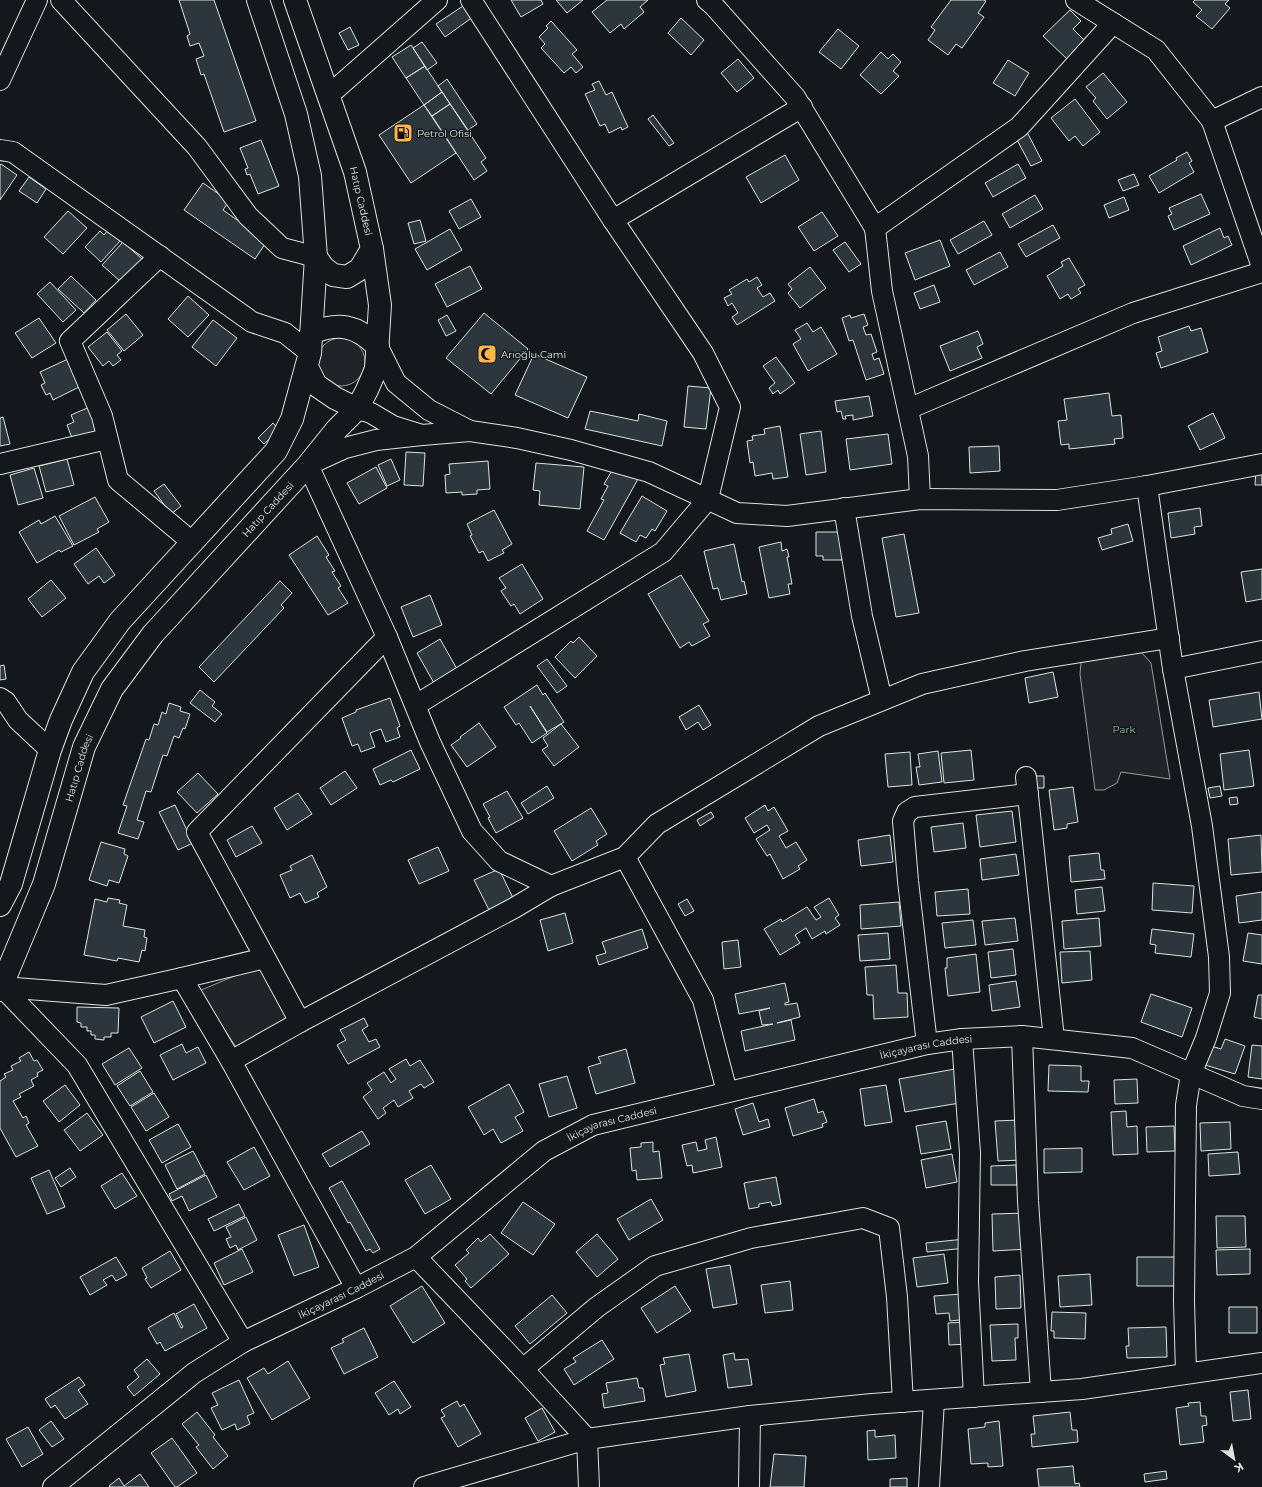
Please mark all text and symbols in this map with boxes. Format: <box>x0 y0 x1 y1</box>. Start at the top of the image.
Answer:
fuel station icon: Petrol Ofisi <box>392 122 414 144</box>
place label: Petrol Ofisi <box>417 127 472 140</box>
street label: Hatıp Caddesi <box>347 165 375 237</box>
mosque icon: Arıoğlu Cami <box>476 343 498 365</box>
place label: Arıoğlu Cami <box>501 348 566 361</box>
street label: Hatıp Caddesi <box>239 479 296 539</box>
park label: Park <box>1113 723 1135 736</box>
street label: Hatıp Caddesi <box>62 732 96 803</box>
street label: İkiçayarası Caddesi <box>878 1032 973 1062</box>
street label: İkiçayarası Caddesi <box>565 1103 658 1144</box>
street label: İkiçayarası Caddesi <box>296 1268 386 1321</box>
north arrow <box>1214 1439 1254 1479</box>
text: K <box>1231 1459 1246 1476</box>

